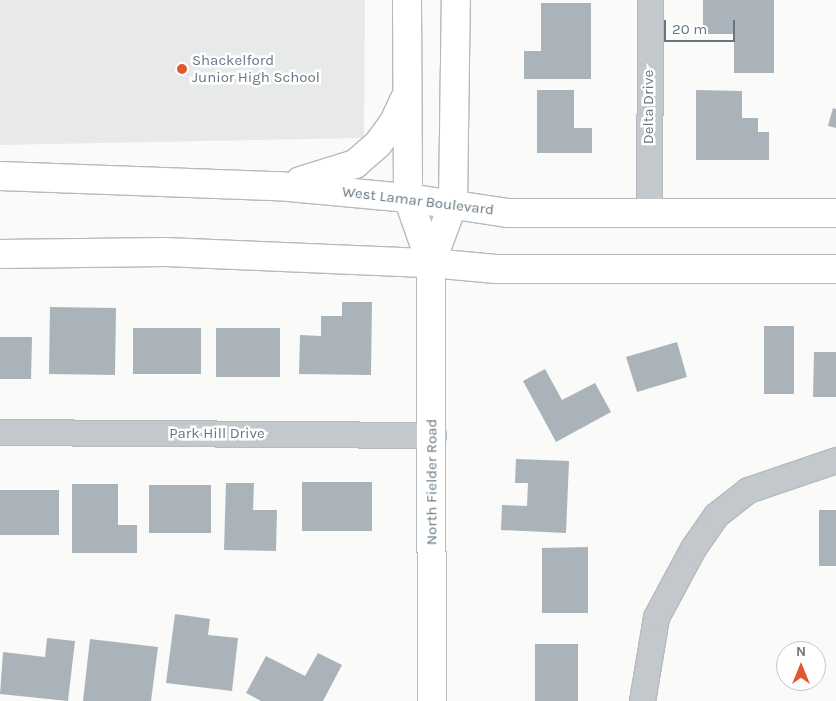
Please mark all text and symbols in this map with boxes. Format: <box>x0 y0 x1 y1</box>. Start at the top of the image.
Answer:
scale bar <box>666 10 737 42</box>
text: 20 m <box>672 20 707 38</box>
place label: Shackelford Junior High School <box>192 51 320 86</box>
marker: Shackelford Junior High School <box>176 63 188 75</box>
street label: Delta Drive <box>640 70 658 144</box>
street label: West Lamar Boulevard <box>341 183 495 219</box>
street label: North Fielder Road <box>423 419 441 545</box>
street label: Park Hill Drive <box>169 425 265 443</box>
north arrow <box>776 641 826 691</box>
text: N <box>796 643 806 660</box>

